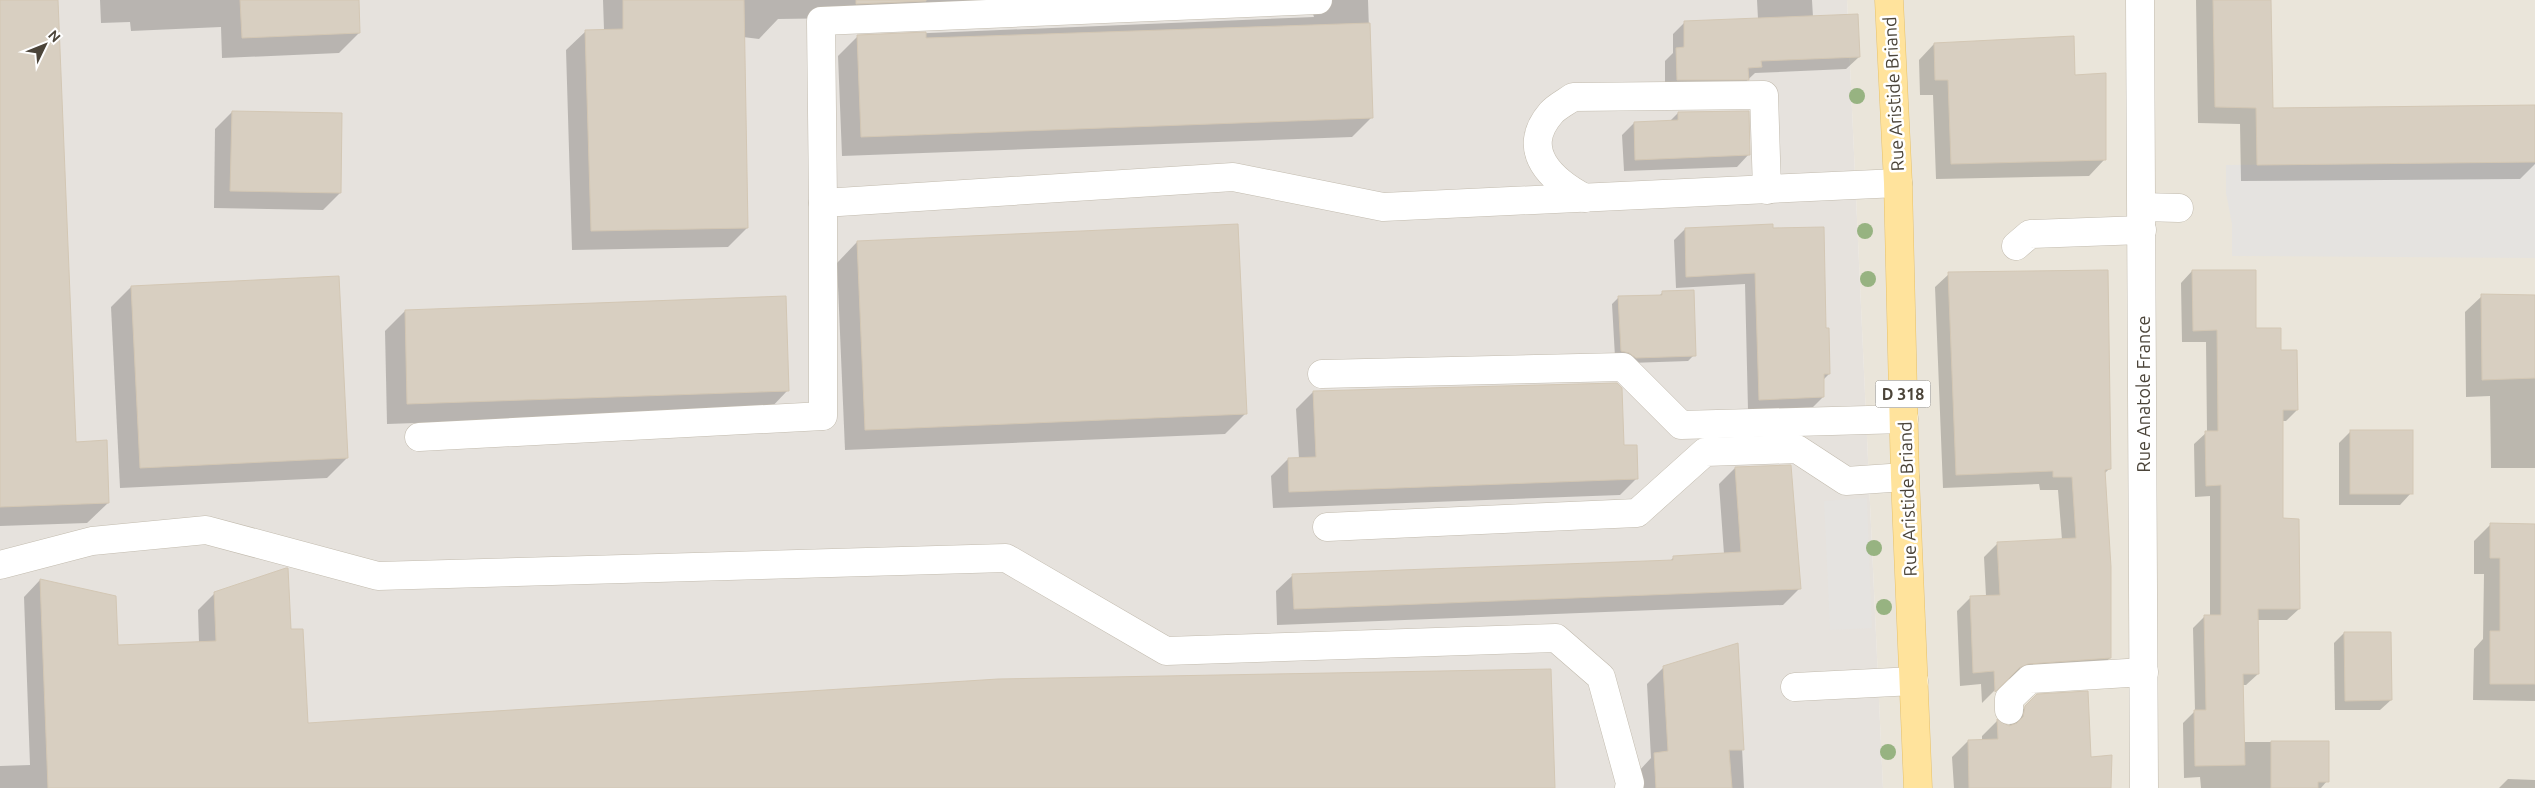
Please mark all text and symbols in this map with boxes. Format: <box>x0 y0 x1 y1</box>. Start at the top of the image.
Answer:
street label: Rue Aristide Briand <box>1879 16 1907 172</box>
north arrow <box>20 20 70 70</box>
text: N <box>45 27 64 45</box>
street label: Rue Anatole France <box>2133 316 2153 472</box>
road number: D 318 <box>1876 380 1930 408</box>
street label: Rue Aristide Briand <box>1894 421 1920 577</box>

